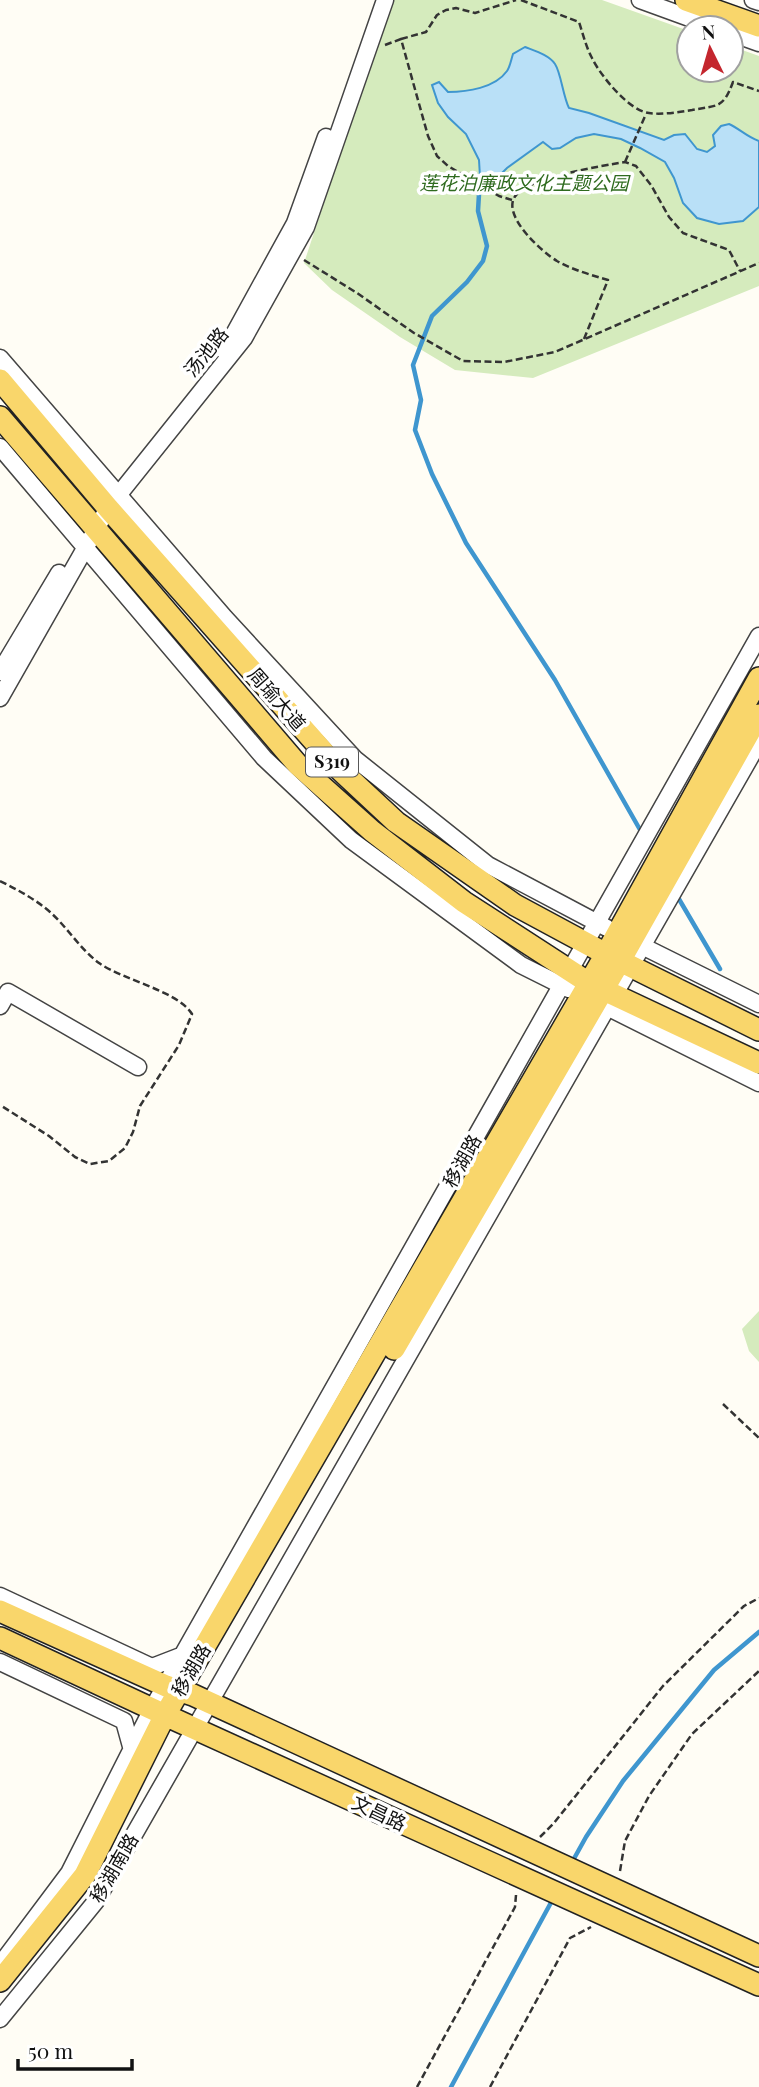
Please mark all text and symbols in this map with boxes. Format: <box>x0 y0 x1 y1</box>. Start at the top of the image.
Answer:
north arrow <box>675 14 745 84</box>
text: N <box>700 17 717 45</box>
park label: 莲花泊廉政文化主题公园 <box>419 169 631 195</box>
street label: 汤池路 <box>177 321 233 382</box>
street label: 周瑜大道 <box>243 661 313 736</box>
road number: S319 <box>306 748 358 776</box>
street label: 移湖路 <box>436 1129 486 1192</box>
street label: 移湖路 <box>165 1638 216 1701</box>
street label: 文昌路 <box>348 1788 411 1836</box>
street label: 移湖南路 <box>83 1828 143 1907</box>
scale bar <box>18 2028 131 2072</box>
text: 50 m <box>28 2036 74 2064</box>

